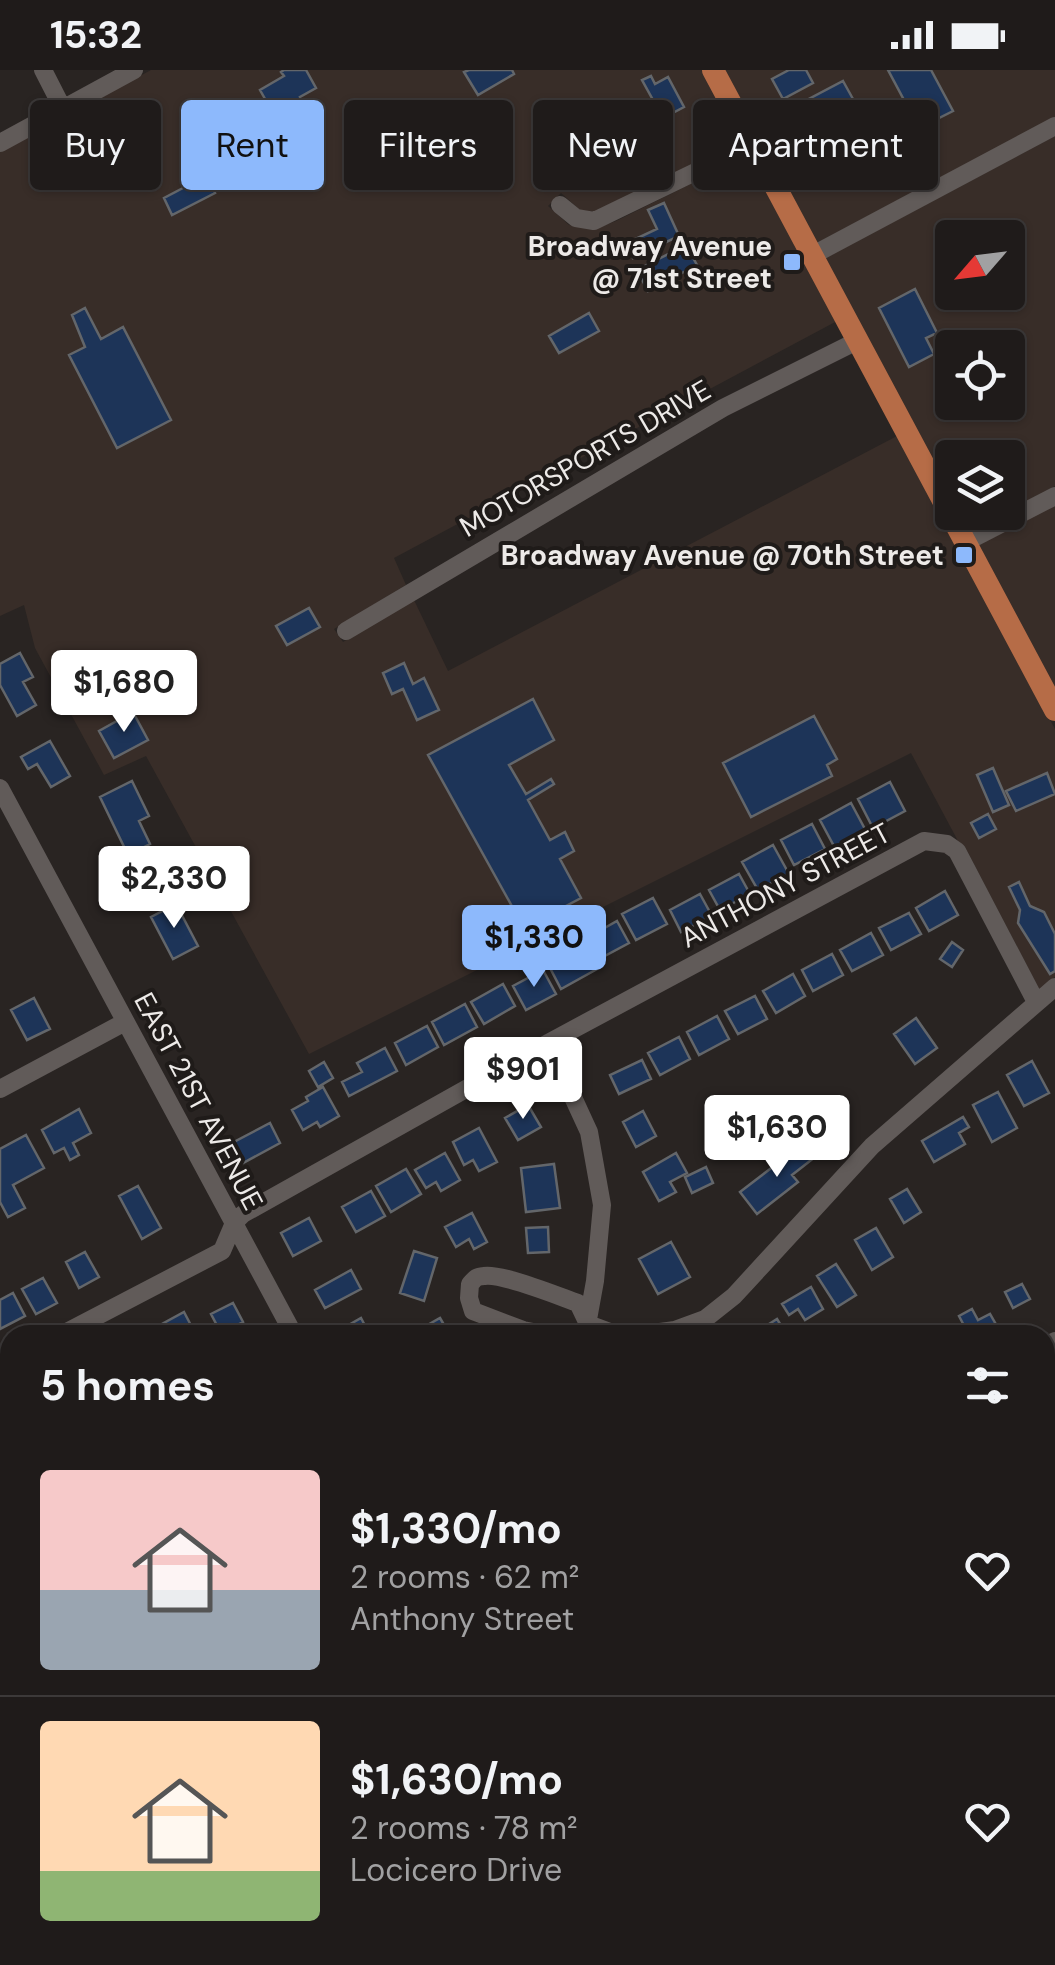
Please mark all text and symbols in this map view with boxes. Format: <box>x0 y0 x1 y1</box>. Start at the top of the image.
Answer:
text: 15:32 <box>50 10 142 60</box>
chip: Buy <box>30 100 161 190</box>
chip: Rent <box>181 100 324 190</box>
chip: Filters <box>344 100 513 190</box>
chip: New <box>533 100 673 190</box>
chip: Apartment <box>693 100 938 190</box>
north arrow <box>935 220 1025 310</box>
map controls <box>935 220 1025 530</box>
place label: Broadway Avenue @ 71st Street <box>528 228 772 297</box>
marker: Broadway Avenue @ 71st Street <box>781 251 803 273</box>
button: locate <box>935 330 1025 420</box>
street label: MOTORSPORTS DRIVE <box>453 371 717 545</box>
button: layers <box>935 440 1025 530</box>
place label: Broadway Avenue @ 70th Street <box>501 537 944 574</box>
marker: Broadway Avenue @ 70th Street <box>953 544 975 566</box>
pin: $1,680 <box>43 650 205 735</box>
text: $1,680 <box>73 661 175 703</box>
street label: ANTHONY STREET <box>674 814 897 956</box>
pin: $2,330 <box>93 846 255 931</box>
text: $2,330 <box>121 857 227 899</box>
pin: $1,330 <box>453 905 615 990</box>
text: $1,330 <box>484 916 584 958</box>
street label: EAST 21ST AVENUE <box>126 986 271 1216</box>
pin: $901 <box>464 1037 582 1122</box>
text: $901 <box>486 1048 560 1090</box>
pin: $1,630 <box>696 1095 858 1180</box>
text: $1,630 <box>727 1106 827 1148</box>
text: 5 homes <box>40 1358 215 1413</box>
icon: filters <box>960 1358 1015 1413</box>
text: $1,330/mo <box>350 1501 562 1556</box>
icon: home <box>120 1510 240 1630</box>
icon: heart <box>960 1543 1015 1598</box>
text: 2 rooms · 62 m² <box>350 1556 579 1598</box>
text: Anthony Street <box>350 1598 574 1640</box>
text: $1,630/mo <box>350 1752 563 1807</box>
icon: home <box>120 1761 240 1881</box>
icon: heart <box>960 1794 1015 1849</box>
text: 2 rooms · 78 m² <box>350 1807 578 1849</box>
text: Locicero Drive <box>350 1849 562 1891</box>

